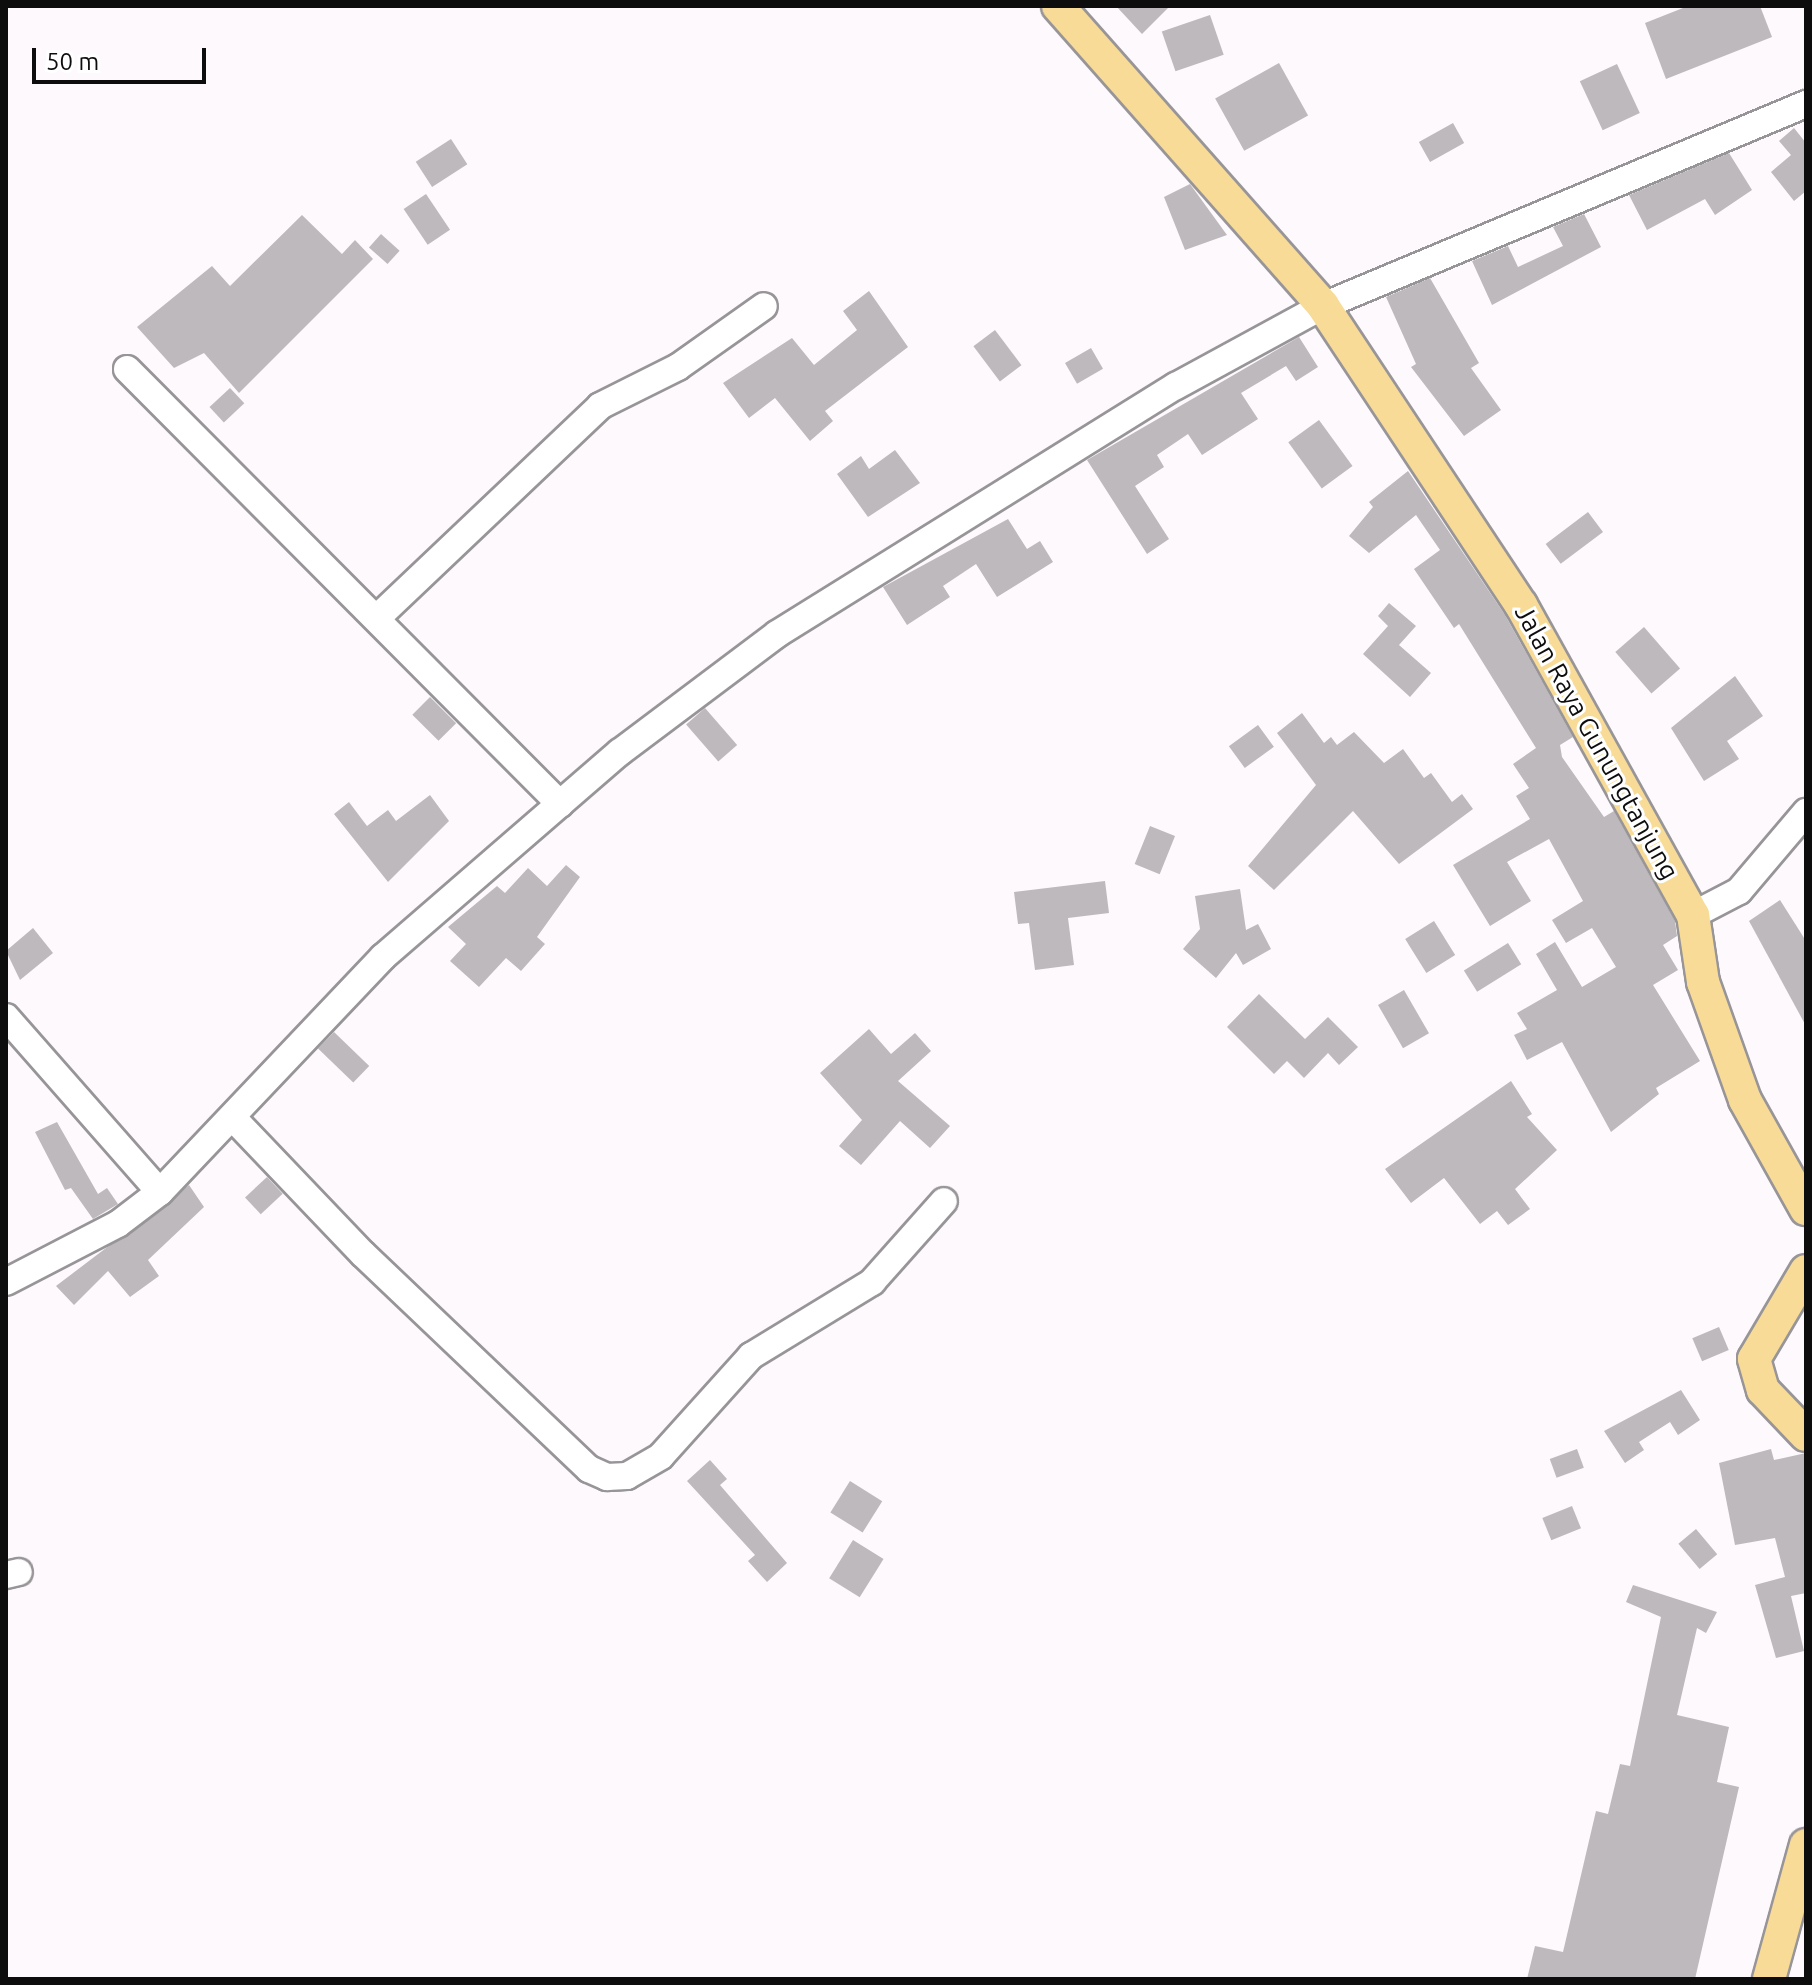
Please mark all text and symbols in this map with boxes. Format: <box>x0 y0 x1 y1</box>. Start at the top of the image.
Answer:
scale bar <box>36 32 210 82</box>
text: 50 m <box>46 48 99 75</box>
street label: Jalan Raya Gunungtanjung <box>1508 599 1686 885</box>

